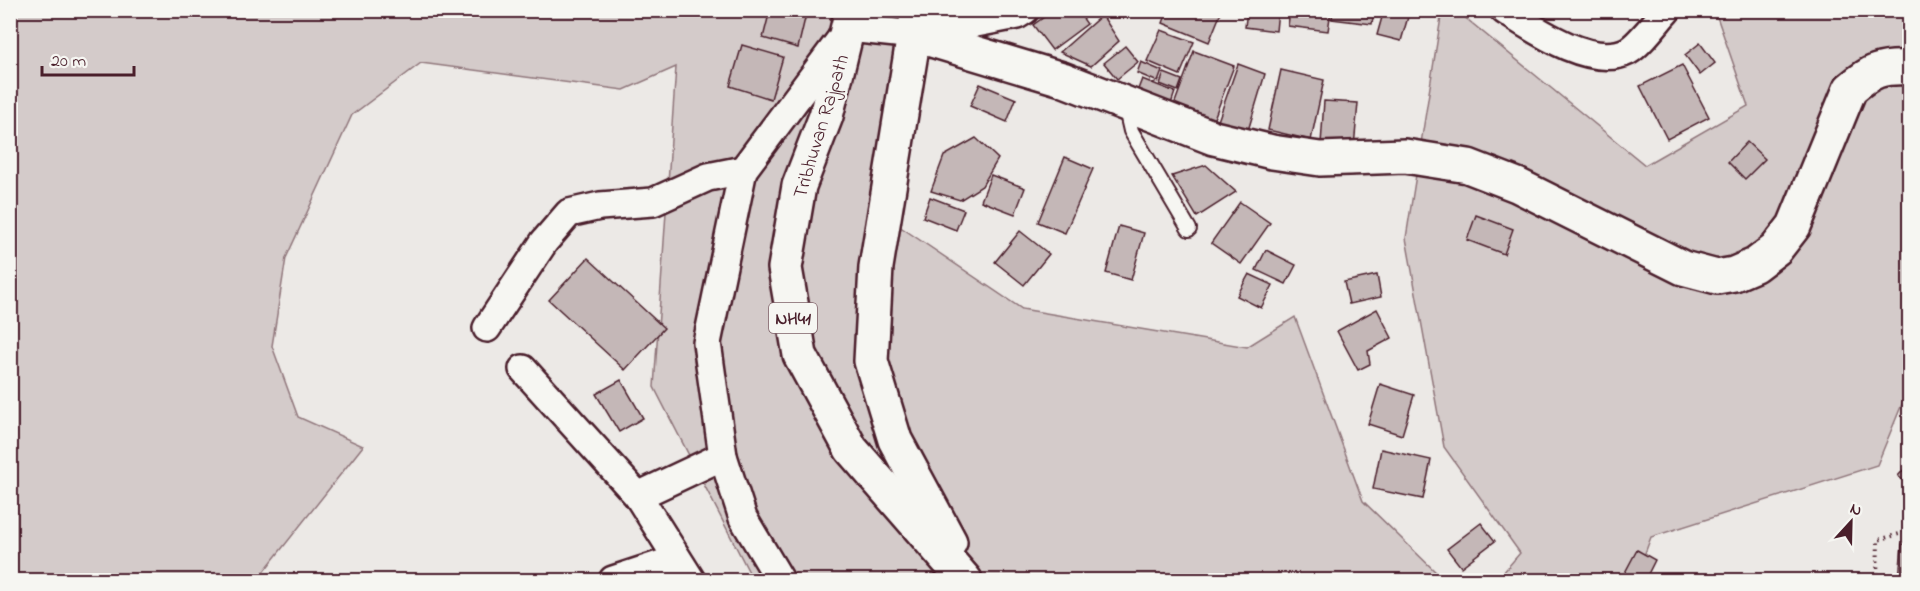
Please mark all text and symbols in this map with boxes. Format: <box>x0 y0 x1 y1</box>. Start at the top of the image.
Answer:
scale bar <box>42 39 134 77</box>
text: 20 m <box>51 49 86 75</box>
street label: Tribhuvan Rajpath <box>787 51 858 202</box>
road number: NH41 <box>769 303 817 333</box>
north arrow <box>1821 492 1881 552</box>
text: N <box>1846 497 1866 523</box>

